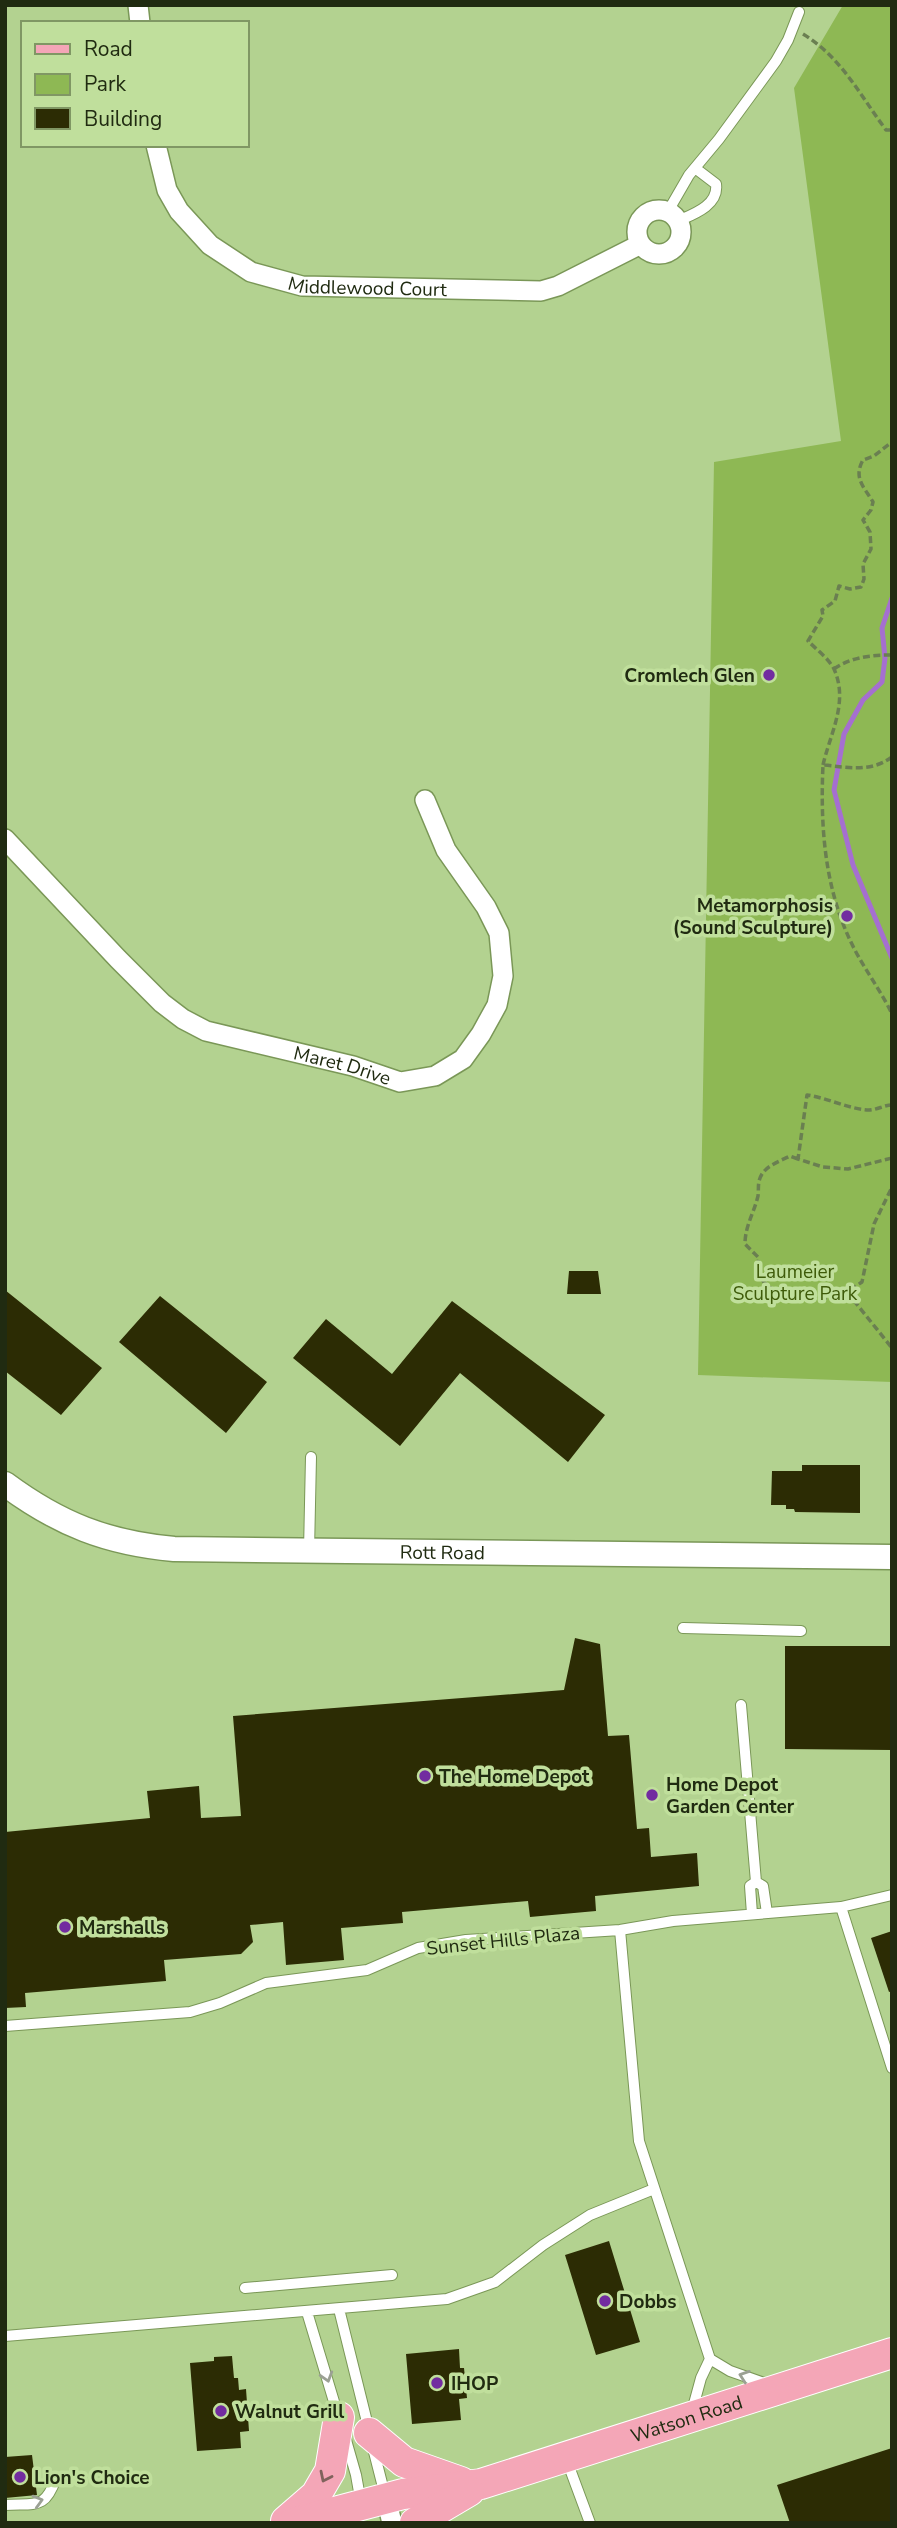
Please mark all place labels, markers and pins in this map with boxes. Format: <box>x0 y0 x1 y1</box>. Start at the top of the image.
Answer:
place label: Cromlech Glen <box>624 663 755 689</box>
marker: Cromlech Glen <box>761 667 777 683</box>
place label: Metamorphosis (Sound Sculpture) <box>673 893 833 941</box>
marker: Metamorphosis (Sound Sculpture) <box>839 908 855 924</box>
place label: The Home Depot <box>439 1764 590 1790</box>
marker: The Home Depot <box>417 1768 433 1784</box>
place label: Home Depot Garden Center <box>666 1772 795 1820</box>
marker: Home Depot Garden Center <box>644 1787 660 1803</box>
place label: Marshalls <box>79 1915 165 1941</box>
marker: Marshalls <box>57 1919 73 1935</box>
place label: Dobbs <box>619 2289 677 2315</box>
marker: Dobbs <box>597 2293 613 2309</box>
place label: IHOP <box>451 2371 498 2397</box>
marker: IHOP <box>429 2375 445 2391</box>
place label: Walnut Grill <box>235 2399 344 2425</box>
marker: Walnut Grill <box>213 2403 229 2419</box>
place label: Lion's Choice <box>34 2465 149 2491</box>
marker: Lion's Choice <box>12 2469 28 2485</box>

